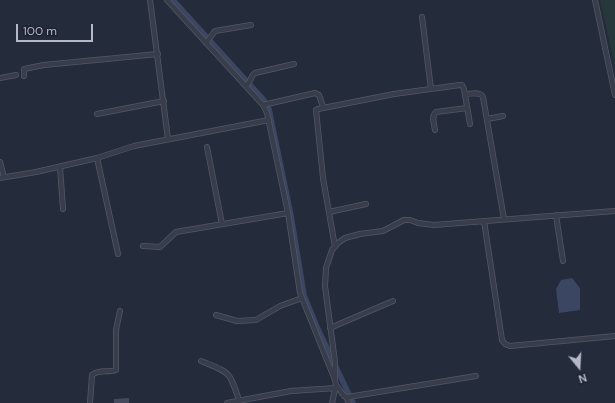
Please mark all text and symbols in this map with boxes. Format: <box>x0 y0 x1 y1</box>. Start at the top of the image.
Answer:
scale bar <box>18 16 95 42</box>
text: 100 m <box>23 23 57 39</box>
north arrow <box>559 347 599 387</box>
text: N <box>577 371 589 386</box>

